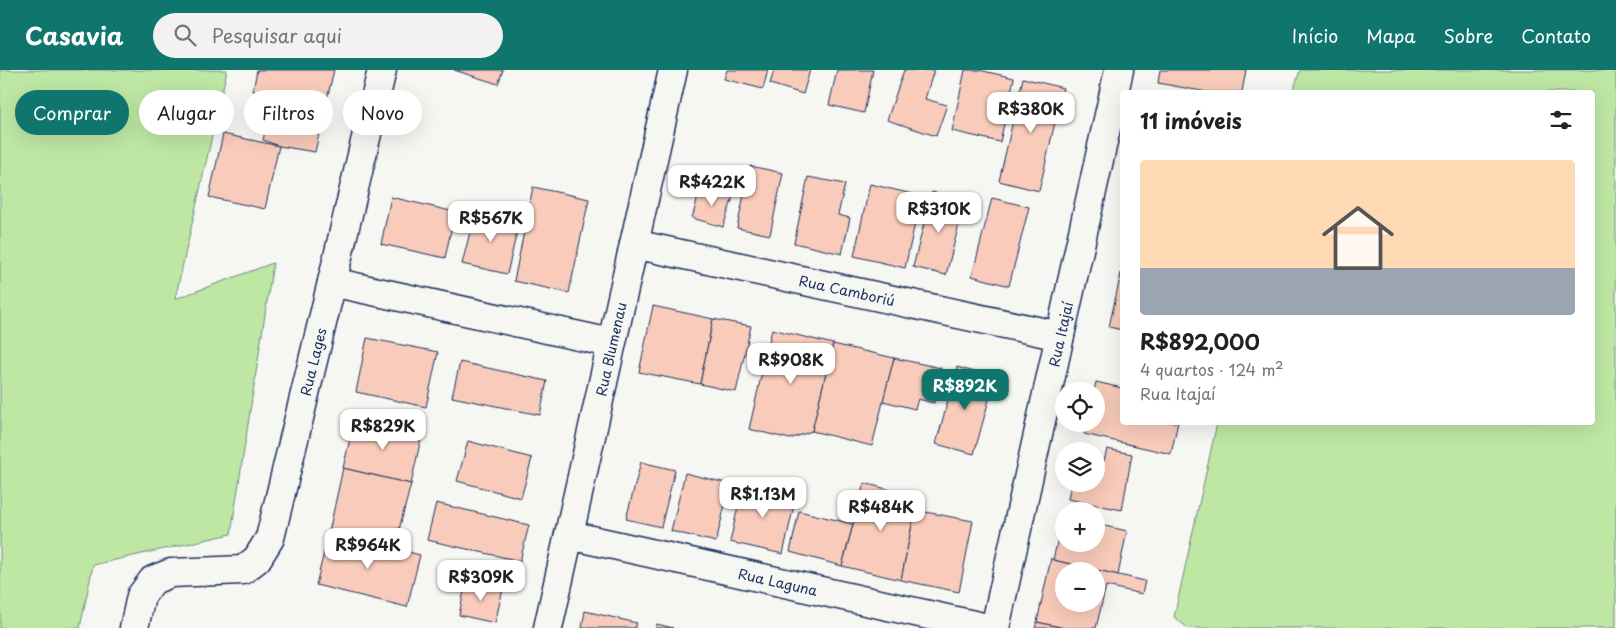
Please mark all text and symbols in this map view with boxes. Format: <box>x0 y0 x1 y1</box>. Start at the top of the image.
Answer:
search box <box>153 13 503 58</box>
text: Casavia <box>25 17 123 53</box>
icon: search <box>171 21 199 49</box>
text: Pesquisar aqui <box>211 21 342 49</box>
text: Início <box>1292 22 1338 49</box>
text: Mapa <box>1366 22 1416 49</box>
text: Sobre <box>1444 22 1493 49</box>
text: Contato <box>1521 22 1591 49</box>
chip: Comprar <box>15 90 129 135</box>
chip: Alugar <box>139 90 234 135</box>
chip: Filtros <box>244 90 333 135</box>
chip: Novo <box>343 90 422 135</box>
pin: R$380K <box>990 92 1072 134</box>
text: R$380K <box>998 96 1064 120</box>
text: 11 imóveis <box>1140 104 1242 136</box>
icon: filters <box>1547 106 1575 134</box>
pin: R$422K <box>671 164 753 207</box>
text: R$422K <box>679 169 745 193</box>
pin: R$310K <box>898 191 980 234</box>
icon: home <box>1313 193 1403 283</box>
text: R$310K <box>907 196 971 220</box>
pin: R$567K <box>450 200 532 243</box>
text: R$567K <box>459 205 523 229</box>
street label: Rua Camboriú <box>797 269 897 311</box>
street label: Rua Blumenau <box>590 300 631 398</box>
street label: Rua Itajaí <box>1043 300 1078 369</box>
text: R$892,000 <box>1140 325 1260 357</box>
street label: Rua Lages <box>294 326 331 398</box>
pin: R$908K <box>750 342 832 385</box>
text: R$908K <box>758 347 824 371</box>
text: 4 quartos · 124 m² <box>1140 357 1284 381</box>
pin: R$892K <box>924 368 1006 411</box>
text: R$892K <box>933 373 997 397</box>
text: Rua Itajaí <box>1140 381 1216 405</box>
map controls <box>1055 382 1105 612</box>
button: locate <box>1055 382 1105 432</box>
pin: R$829K <box>342 408 424 451</box>
text: R$829K <box>351 413 415 437</box>
button: layers <box>1055 442 1105 492</box>
pin: R$1.13M <box>717 476 809 519</box>
text: R$1.13M <box>730 481 796 505</box>
pin: R$484K <box>840 490 922 532</box>
text: R$484K <box>848 494 914 518</box>
button: + <box>1055 502 1105 552</box>
pin: R$964K <box>327 528 409 570</box>
text: R$964K <box>335 532 401 556</box>
pin: R$309K <box>440 560 522 602</box>
street label: Rua Laguna <box>736 562 820 601</box>
button: − <box>1055 562 1105 612</box>
text: R$309K <box>448 564 514 588</box>

